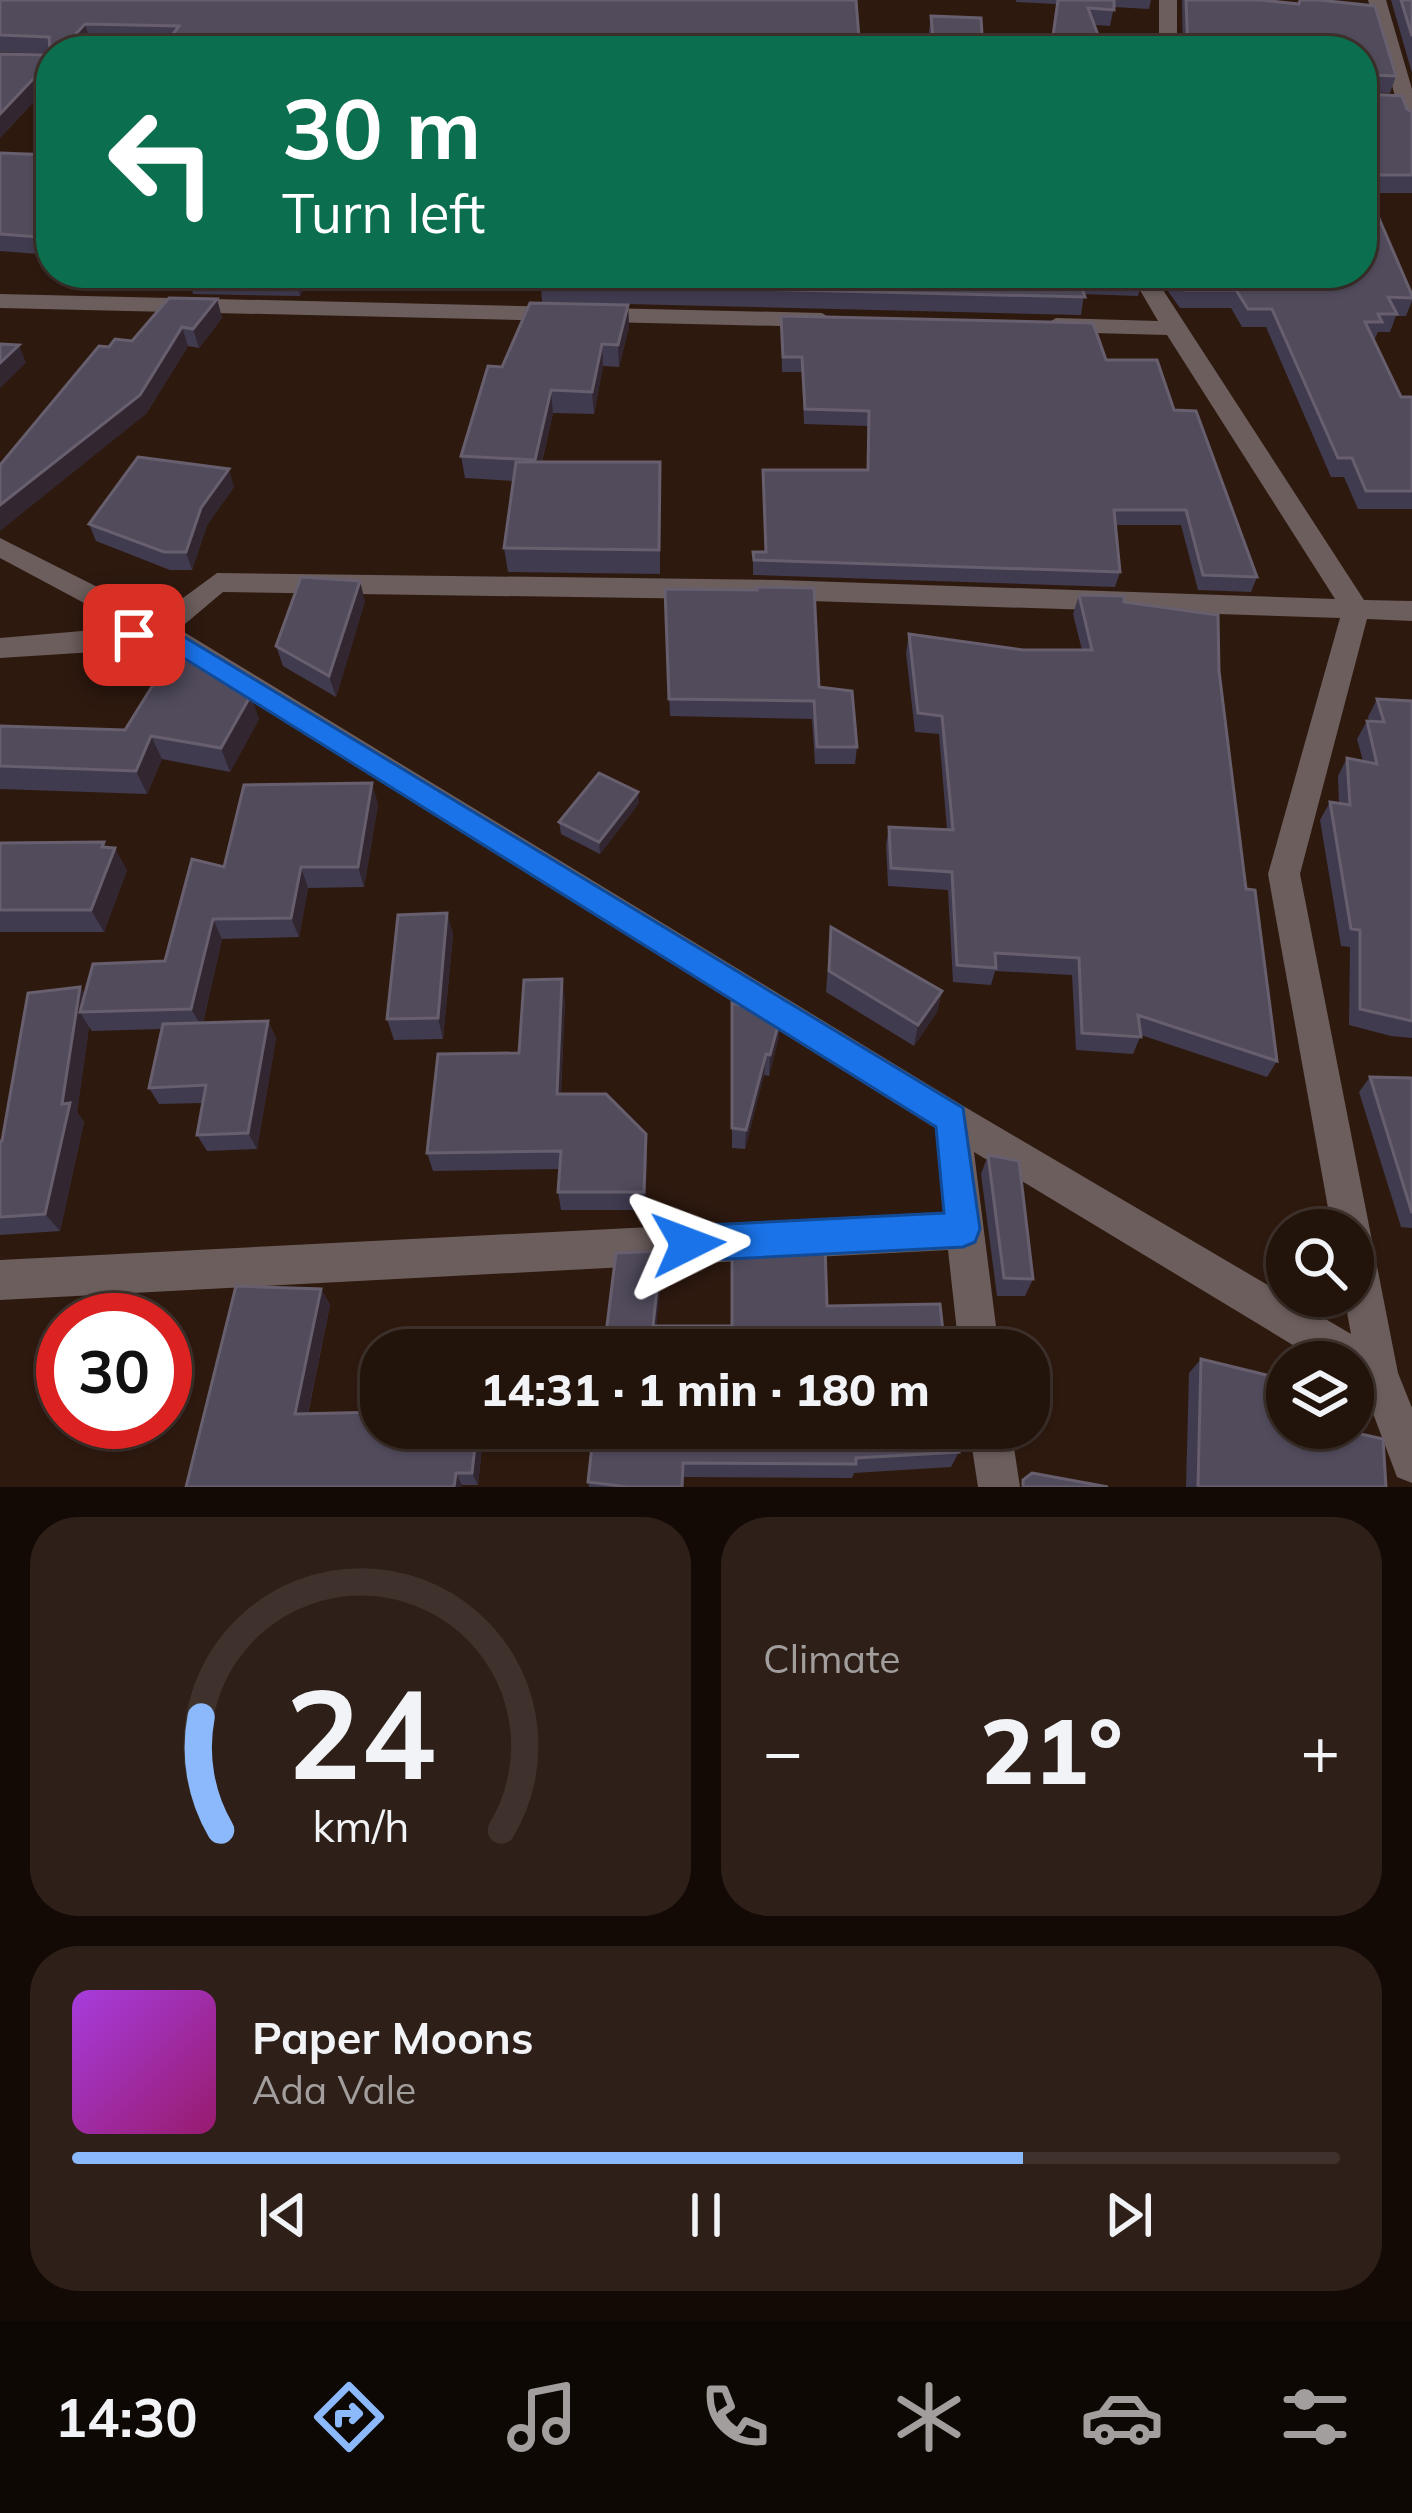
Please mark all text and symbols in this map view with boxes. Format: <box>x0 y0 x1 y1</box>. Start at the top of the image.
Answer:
text: 30 m <box>282 75 481 180</box>
icon: left <box>84 84 240 240</box>
text: Turn left <box>282 179 485 247</box>
pin <box>83 584 185 686</box>
icon: arrive <box>101 602 167 668</box>
position arrow <box>625 1181 751 1307</box>
map controls <box>1266 1209 1374 1449</box>
button: search <box>1266 1209 1374 1317</box>
speed limit sign: 30 <box>36 1293 192 1449</box>
button: layers <box>1266 1341 1374 1449</box>
text: 14:31 · 1 min · 180 m <box>480 1361 930 1417</box>
text: Climate <box>763 1634 901 1683</box>
text: 24 <box>286 1654 435 1810</box>
text: 21° <box>980 1694 1123 1807</box>
text: − <box>763 1709 803 1792</box>
text: + <box>1300 1709 1340 1792</box>
text: km/h <box>312 1798 409 1852</box>
text: Paper Moons <box>252 2009 534 2065</box>
text: Ada Vale <box>252 2065 416 2114</box>
icon: previous <box>250 2182 316 2248</box>
icon: pause <box>673 2182 739 2248</box>
icon: next <box>1096 2182 1162 2248</box>
icon: directions <box>307 2375 391 2459</box>
icon: music <box>500 2375 584 2459</box>
icon: phone <box>693 2375 777 2459</box>
icon: climate <box>887 2375 971 2459</box>
icon: car <box>1080 2375 1164 2459</box>
icon: filters <box>1273 2375 1357 2459</box>
text: 14:30 <box>55 2383 198 2451</box>

